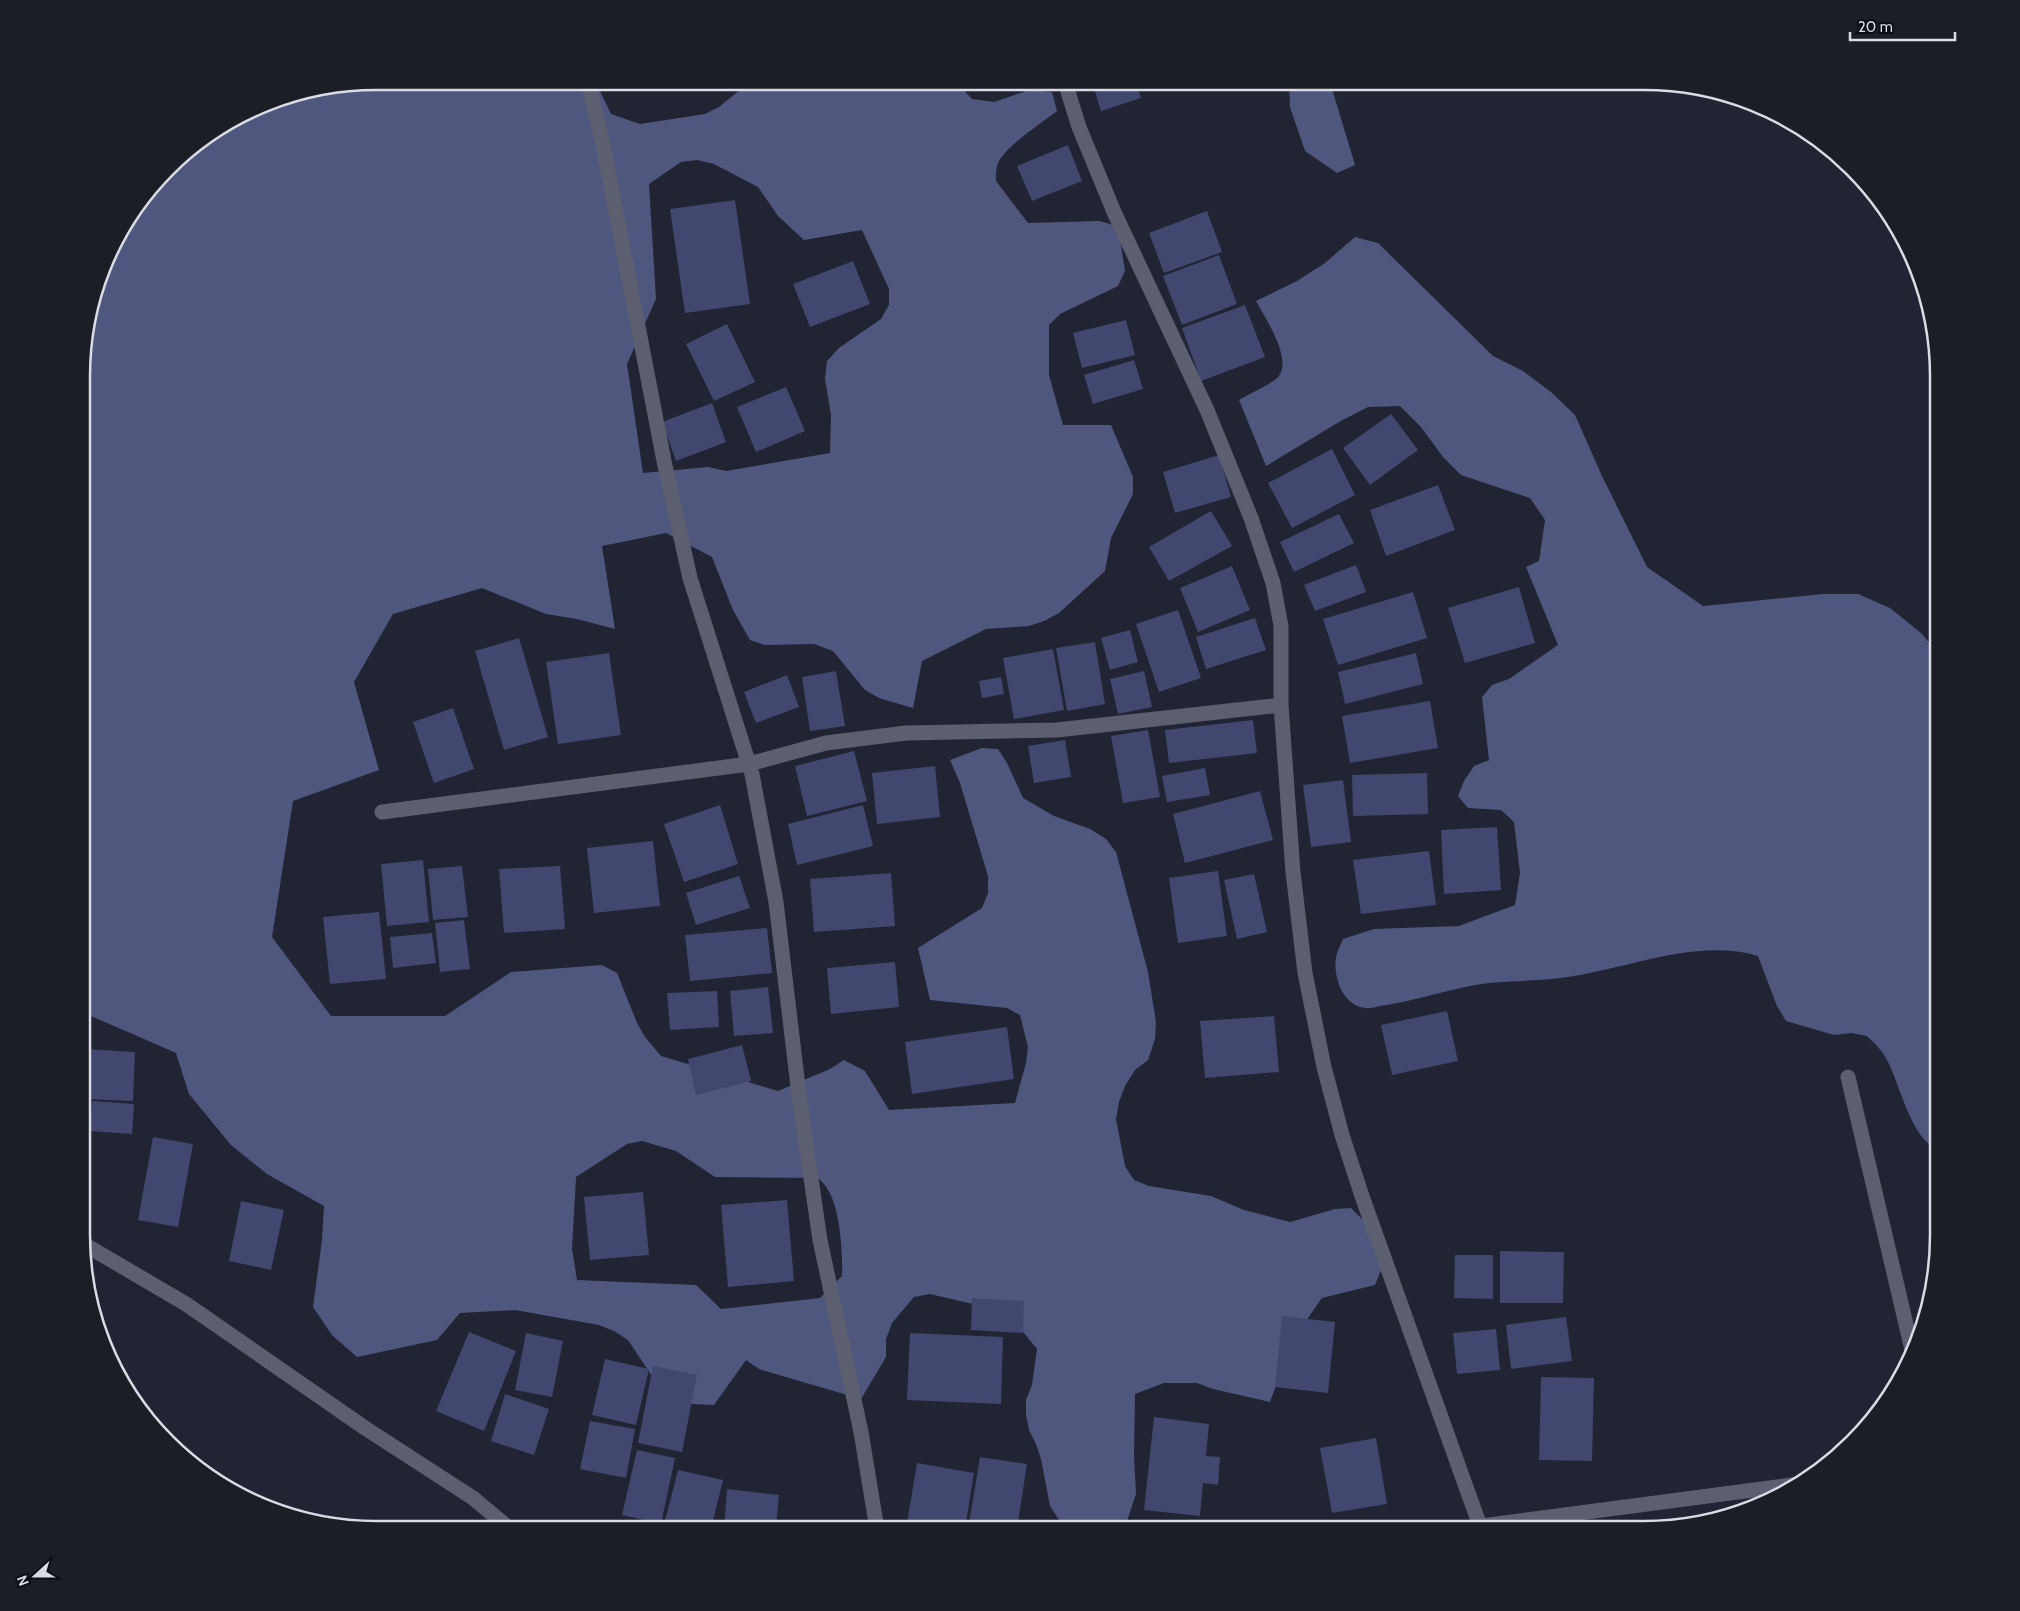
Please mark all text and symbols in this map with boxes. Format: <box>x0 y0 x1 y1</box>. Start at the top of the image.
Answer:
scale bar <box>1850 10 1955 42</box>
text: 20 m <box>1858 18 1893 36</box>
north arrow <box>10 1551 60 1601</box>
text: N <box>13 1573 33 1589</box>

